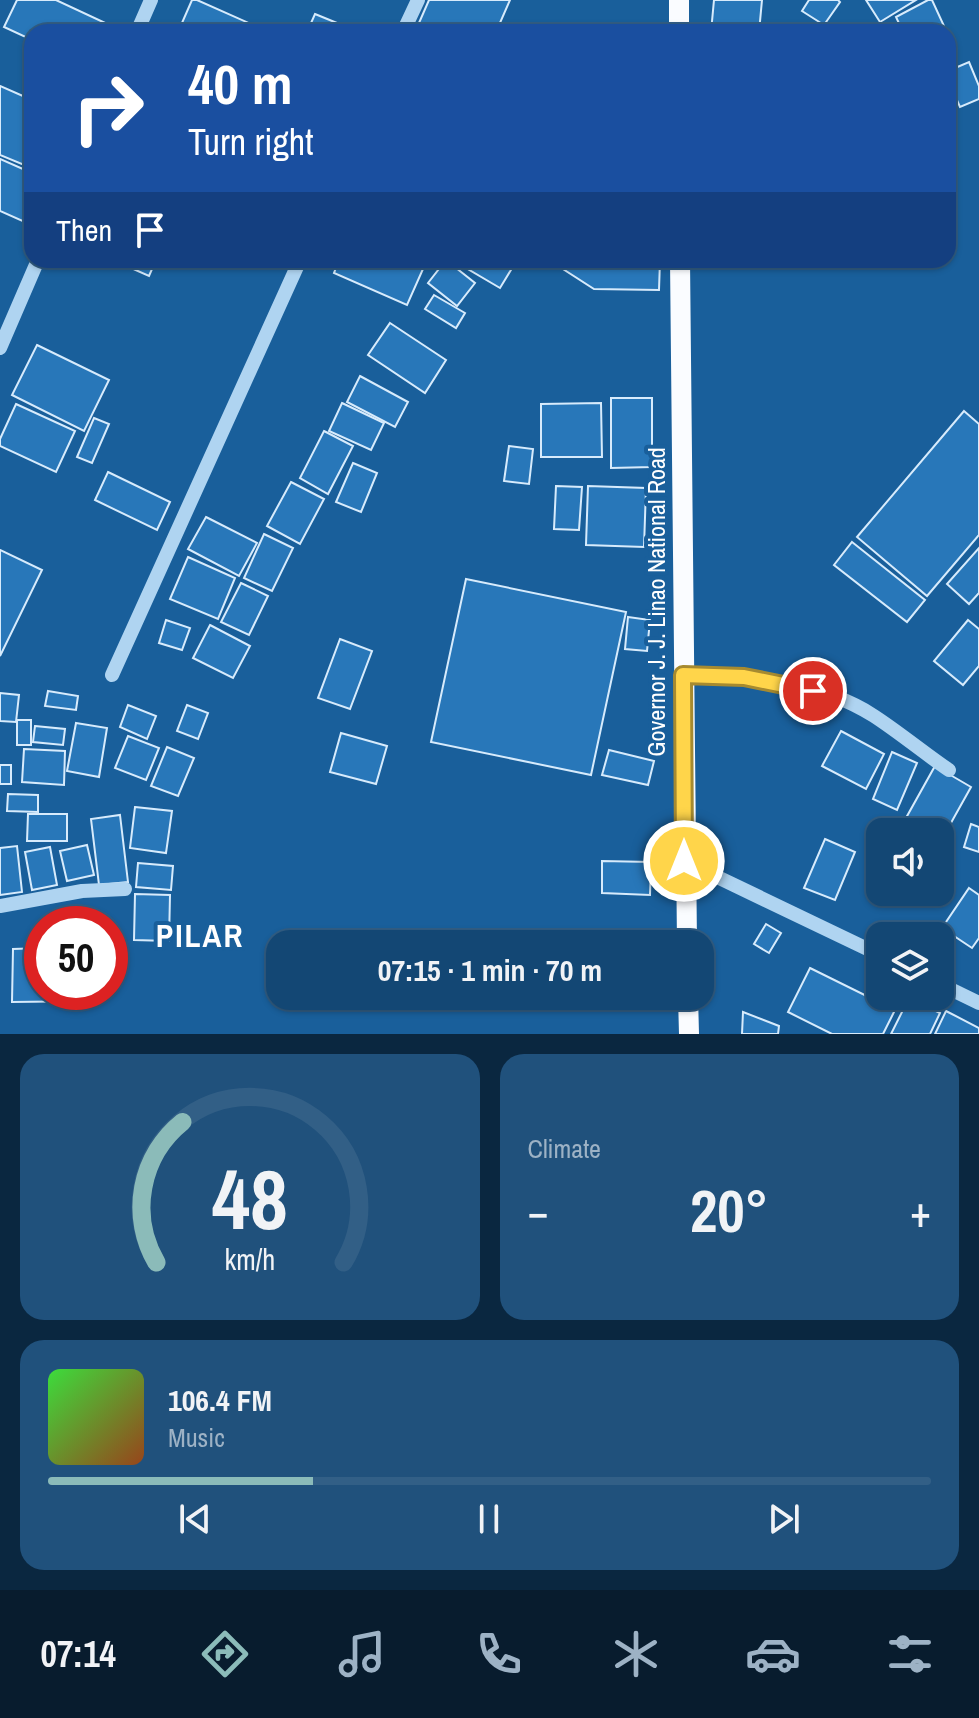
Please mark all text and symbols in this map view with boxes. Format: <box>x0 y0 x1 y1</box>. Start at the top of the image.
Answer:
text: 40 m <box>188 46 293 121</box>
icon: right <box>56 56 160 160</box>
text: Turn right <box>188 118 313 166</box>
icon: arrive <box>128 208 172 252</box>
text: Then <box>56 210 112 250</box>
street label: Governor J. J. Linao National Road <box>640 447 672 757</box>
pin <box>779 657 847 725</box>
icon: arrive <box>791 669 835 713</box>
map controls <box>866 818 954 1010</box>
button: sound <box>866 818 954 906</box>
position arrow <box>642 819 726 903</box>
speed limit sign: 50 <box>24 906 128 1010</box>
district label: PILAR <box>156 914 244 957</box>
button: layers <box>866 922 954 1010</box>
text: 07:15 · 1 min · 70 m <box>378 950 602 990</box>
text: Climate <box>528 1131 601 1166</box>
text: 48 <box>212 1143 288 1255</box>
text: 20° <box>690 1170 769 1251</box>
text: − <box>528 1181 549 1241</box>
text: + <box>910 1181 931 1241</box>
text: km/h <box>224 1240 275 1279</box>
text: 106.4 FM <box>168 1380 272 1420</box>
text: Music <box>168 1420 225 1455</box>
icon: previous <box>173 1497 217 1541</box>
icon: pause <box>467 1497 511 1541</box>
icon: next <box>762 1497 806 1541</box>
icon: directions <box>197 1626 253 1682</box>
icon: music <box>334 1626 390 1682</box>
icon: phone <box>471 1626 527 1682</box>
icon: climate <box>608 1626 664 1682</box>
icon: car <box>745 1626 801 1682</box>
icon: filters <box>882 1626 938 1682</box>
text: 07:14 <box>41 1630 116 1678</box>

